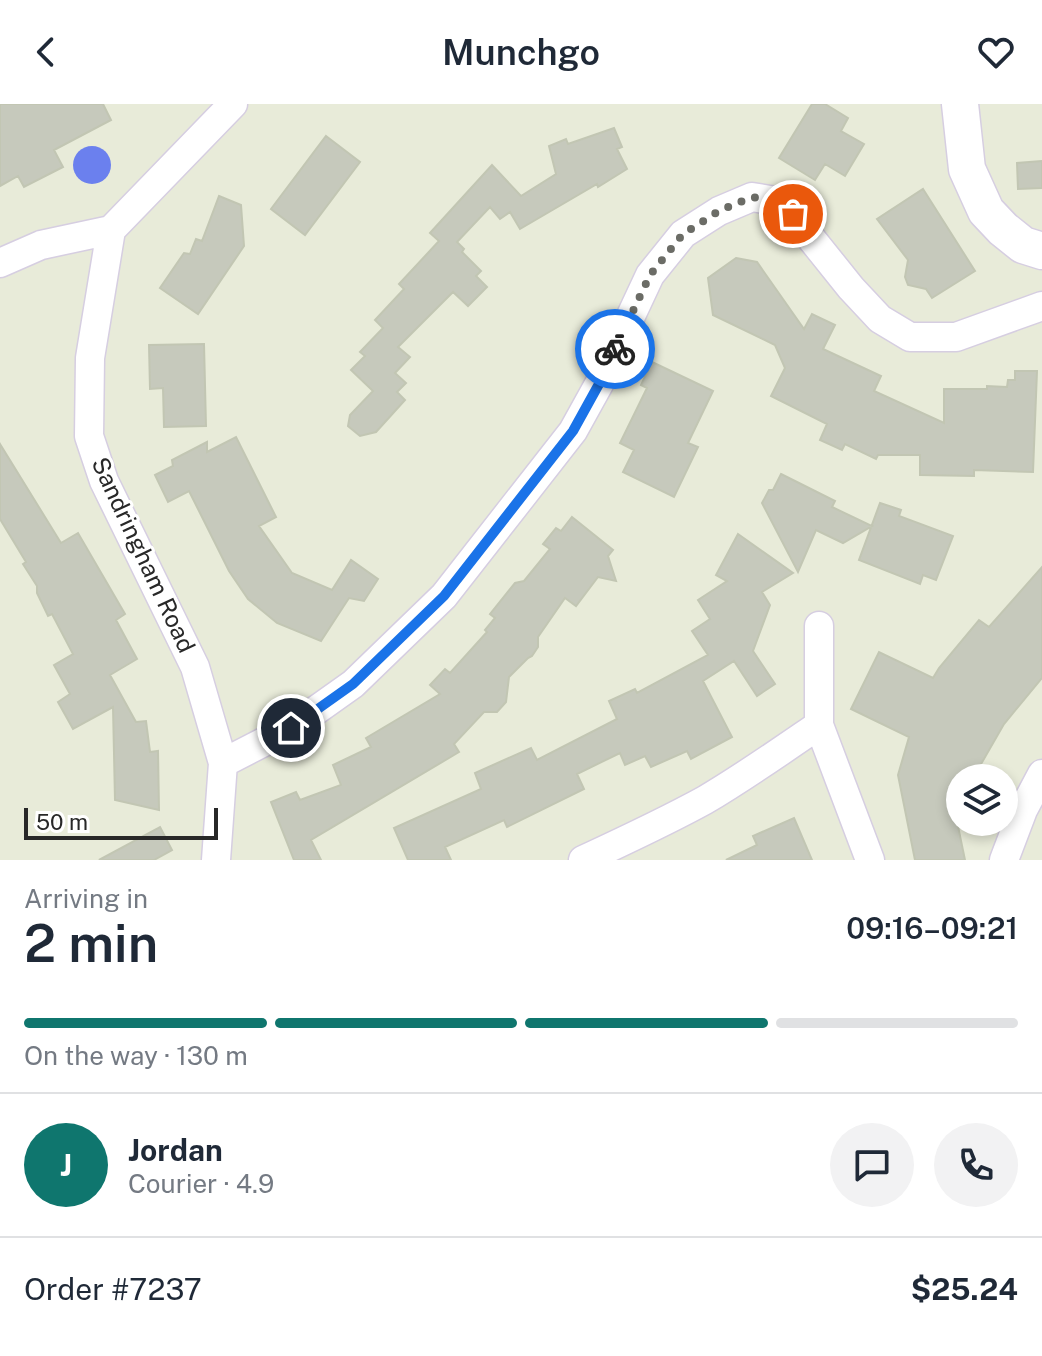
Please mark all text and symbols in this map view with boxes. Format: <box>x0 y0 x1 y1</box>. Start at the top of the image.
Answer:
icon: back <box>24 30 68 74</box>
icon: heart <box>974 30 1018 74</box>
text: Munchgo <box>442 31 600 73</box>
pin <box>759 180 827 248</box>
icon: bag <box>771 192 815 236</box>
courier <box>575 309 655 389</box>
icon: bike <box>593 327 637 371</box>
street label: Sandringham Road <box>86 452 201 657</box>
pin <box>257 694 325 762</box>
icon: home <box>269 706 313 750</box>
map controls <box>946 764 1018 836</box>
button: layers <box>946 764 1018 836</box>
scale bar <box>24 804 218 840</box>
text: 50 m <box>36 809 88 835</box>
text: Arriving in <box>24 883 148 914</box>
text: 09:16–09:21 <box>846 910 1018 946</box>
text: 2 min <box>24 913 158 974</box>
text: On the way · 130 m <box>24 1040 248 1071</box>
button: chat <box>830 1123 914 1207</box>
button: phone <box>934 1123 1018 1207</box>
text: Jordan <box>128 1132 223 1168</box>
text: J <box>60 1147 72 1183</box>
text: Courier · 4.9 <box>128 1168 274 1199</box>
text: Order #7237 <box>24 1271 202 1307</box>
text: $25.24 <box>911 1271 1018 1307</box>

